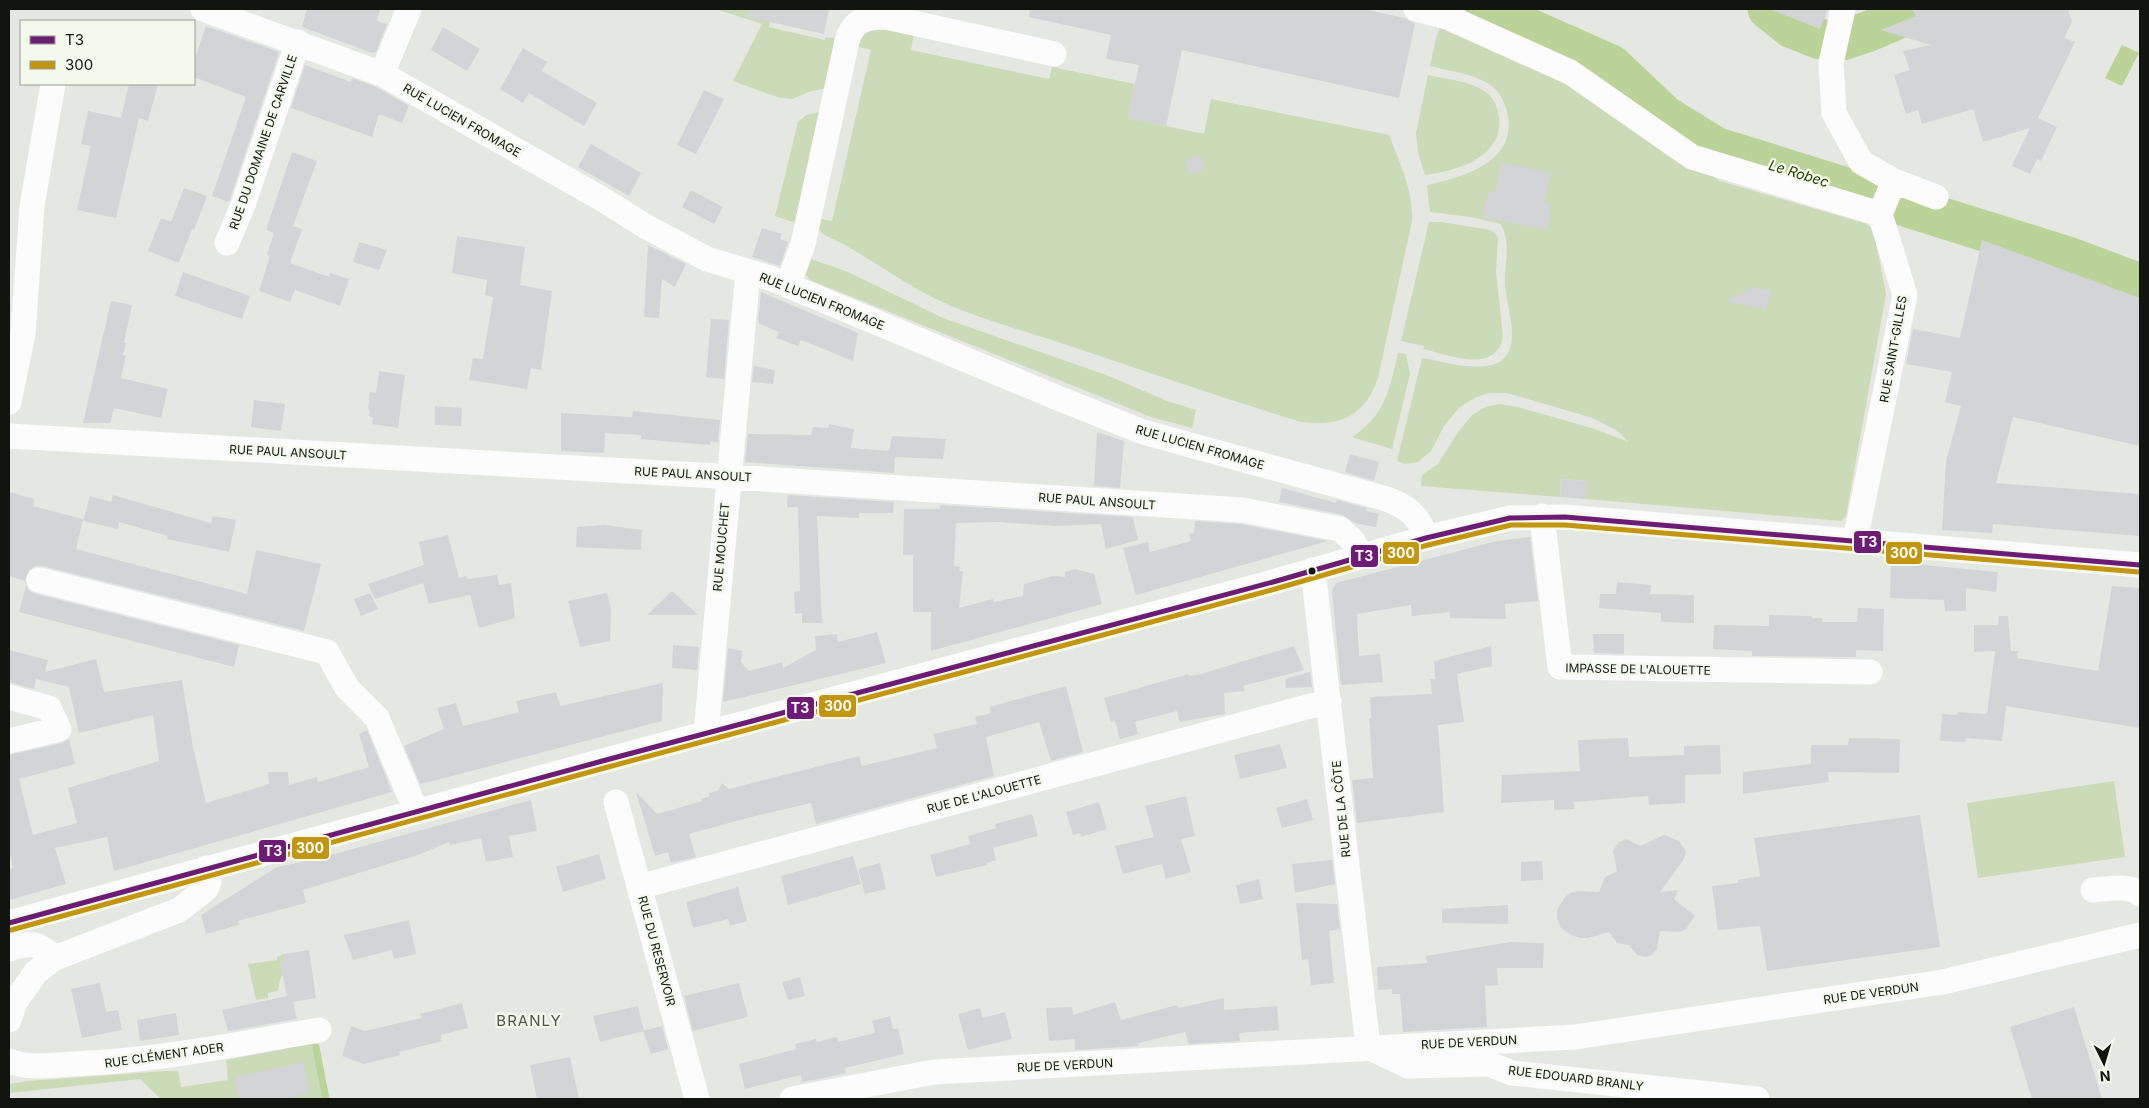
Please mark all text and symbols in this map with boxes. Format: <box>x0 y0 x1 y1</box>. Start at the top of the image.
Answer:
legend <box>20 20 195 85</box>
text: T3 <box>65 30 84 49</box>
street label: RUE DU DOMAINE DE CARVILLE <box>226 53 300 231</box>
text: 300 <box>65 55 93 74</box>
street label: RUE LUCIEN FROMAGE <box>400 80 524 160</box>
water label: Le Robec <box>1767 156 1831 190</box>
street label: RUE LUCIEN FROMAGE <box>757 269 887 333</box>
street label: RUE SAINT-GILLES <box>1876 294 1910 404</box>
street label: RUE LUCIEN FROMAGE <box>1134 421 1266 473</box>
street label: RUE PAUL ANSOULT <box>229 441 347 463</box>
street label: RUE PAUL ANSOULT <box>634 463 752 485</box>
street label: RUE PAUL ANSOULT <box>1038 489 1156 513</box>
street label: RUE MOUCHET <box>710 502 732 592</box>
line badge: T3 <box>1853 530 1882 554</box>
text: T3 <box>1859 533 1877 550</box>
line badge: 300 <box>1382 541 1420 565</box>
line badge: 300 <box>1885 541 1923 565</box>
line badge: T3 <box>1350 544 1379 568</box>
text: 300 <box>1387 544 1415 561</box>
text: 300 <box>1890 544 1918 561</box>
text: T3 <box>1355 547 1373 564</box>
unlabelled marker <box>1307 566 1317 576</box>
street label: IMPASSE DE L'ALOUETTE <box>1565 660 1711 678</box>
line badge: 300 <box>818 694 857 718</box>
line badge: T3 <box>786 696 815 720</box>
text: 300 <box>824 697 852 714</box>
text: T3 <box>791 699 809 716</box>
street label: RUE DE LA CÔTE <box>1328 760 1354 858</box>
street label: RUE DE L'ALOUETTE <box>925 772 1043 816</box>
line badge: 300 <box>291 836 330 860</box>
line badge: T3 <box>258 839 287 863</box>
text: 300 <box>296 839 324 856</box>
text: T3 <box>264 842 282 859</box>
street label: RUE DU RESERVOIR <box>635 894 679 1008</box>
street label: RUE DE VERDUN <box>1822 979 1920 1007</box>
district label: BRANLY <box>496 1011 562 1030</box>
street label: RUE DE VERDUN <box>1421 1032 1517 1052</box>
north arrow <box>2079 1038 2129 1088</box>
street label: RUE CLÉMENT ADER <box>103 1039 225 1071</box>
street label: RUE DE VERDUN <box>1017 1055 1113 1075</box>
street label: RUE EDOUARD BRANLY <box>1507 1062 1645 1094</box>
text: N <box>2099 1068 2111 1085</box>

